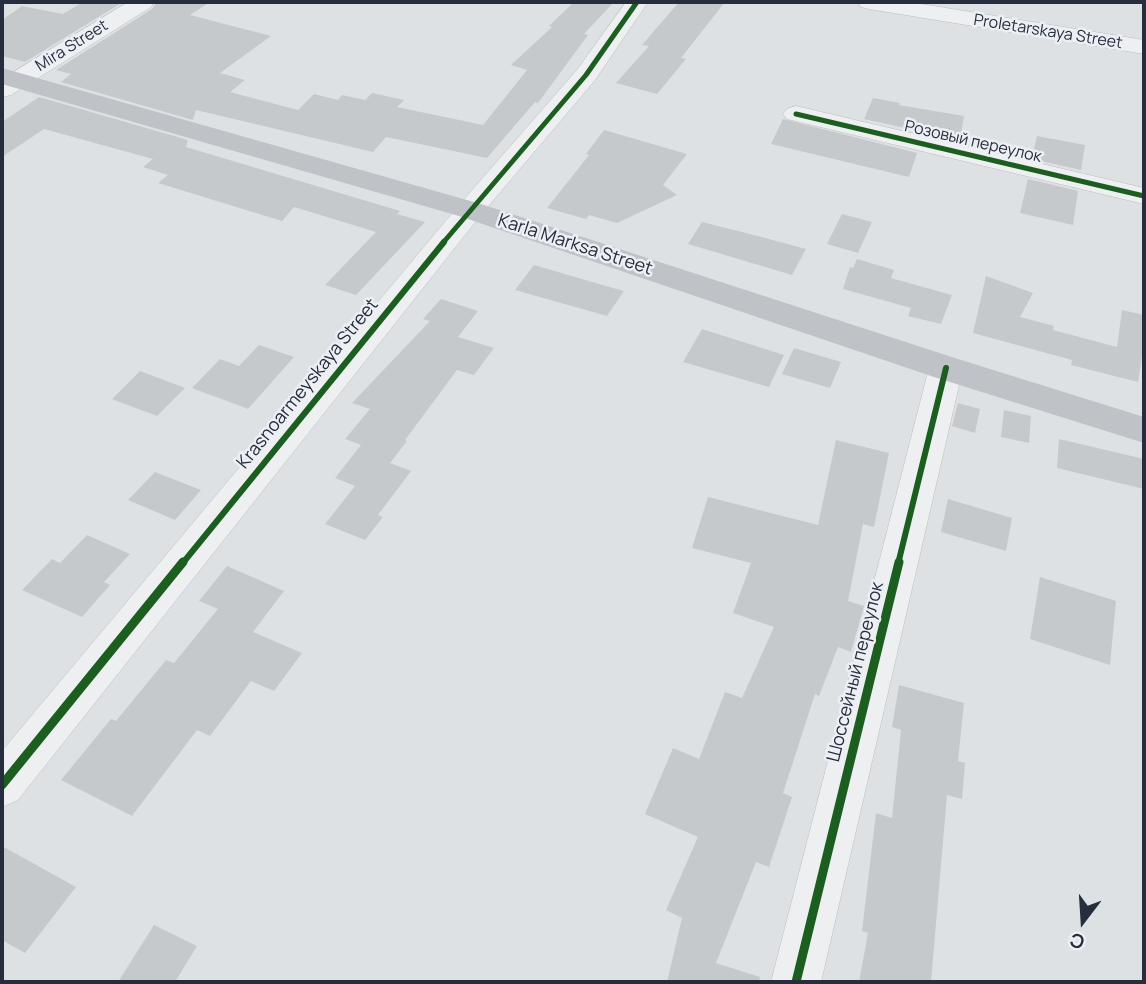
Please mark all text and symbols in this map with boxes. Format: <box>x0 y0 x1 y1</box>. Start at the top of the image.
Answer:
street label: Proletarskaya Street <box>972 11 1124 53</box>
street label: Mira Street <box>32 16 112 76</box>
street label: Розовый переулок <box>903 117 1043 167</box>
street label: Karla Marksa Street <box>495 210 655 280</box>
street label: Krasnoarmeyskaya Street <box>233 295 383 473</box>
street label: Шоссейный переулок <box>823 580 889 764</box>
north arrow <box>1048 886 1118 956</box>
text: С <box>1066 927 1087 956</box>

